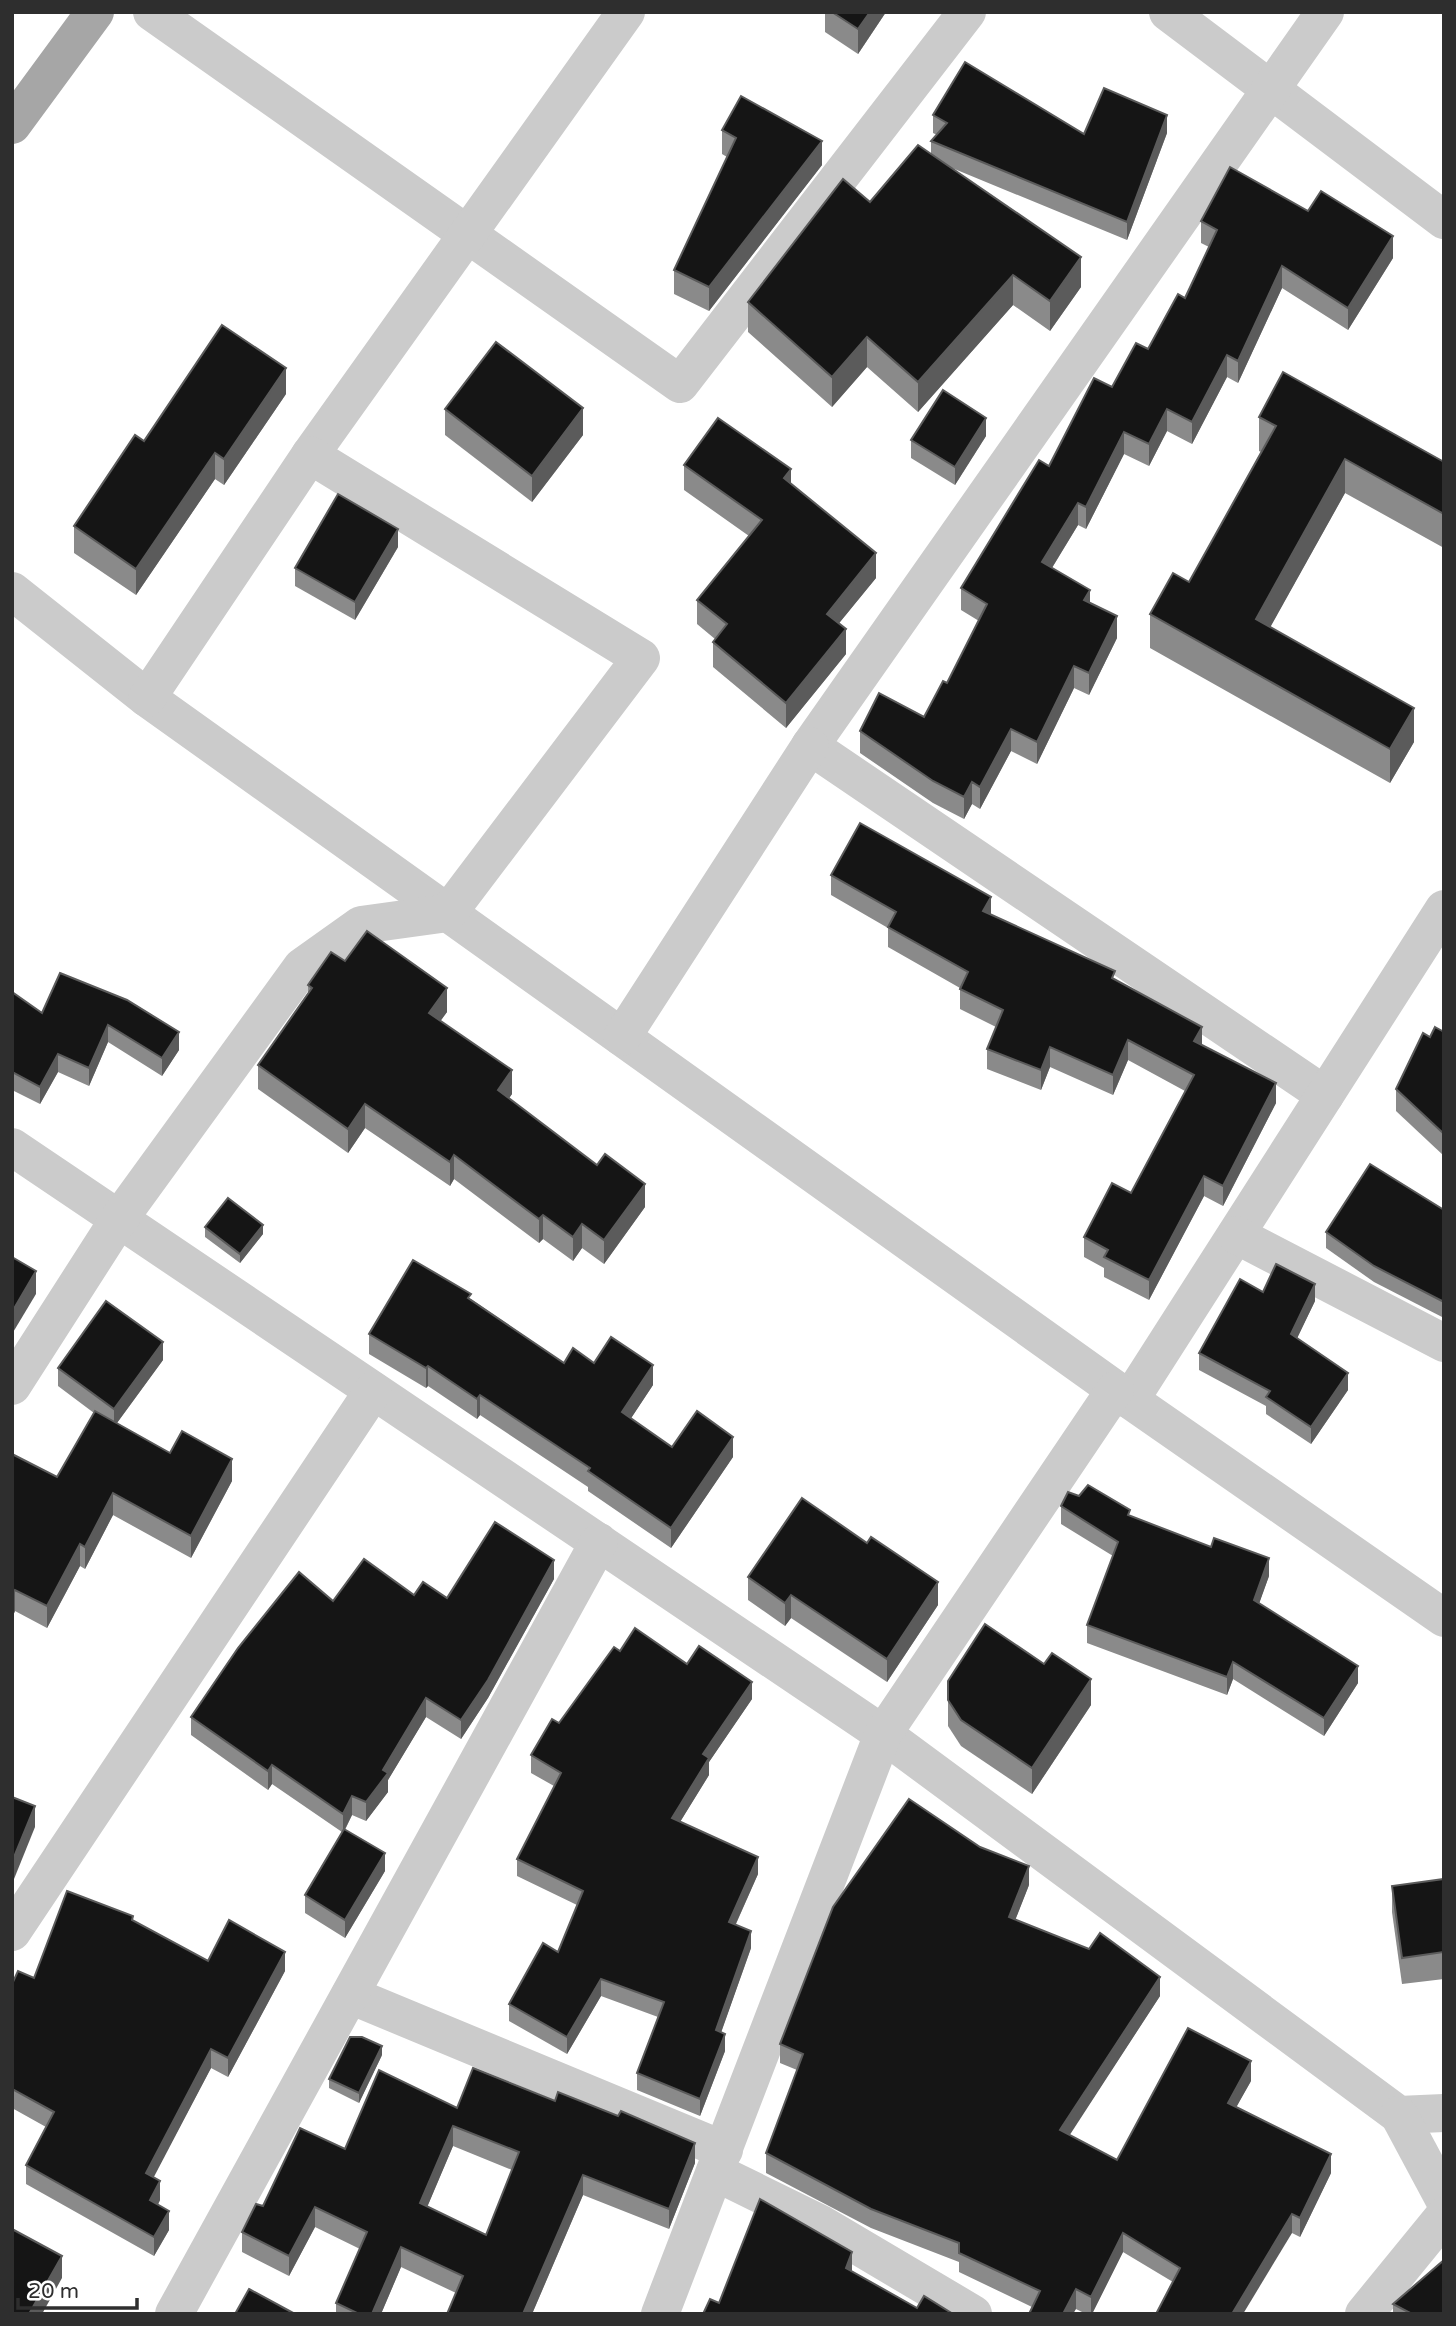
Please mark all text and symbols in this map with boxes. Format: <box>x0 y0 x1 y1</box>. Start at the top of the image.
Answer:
scale bar <box>18 2266 136 2310</box>
text: 20 m <box>28 2279 79 2304</box>

